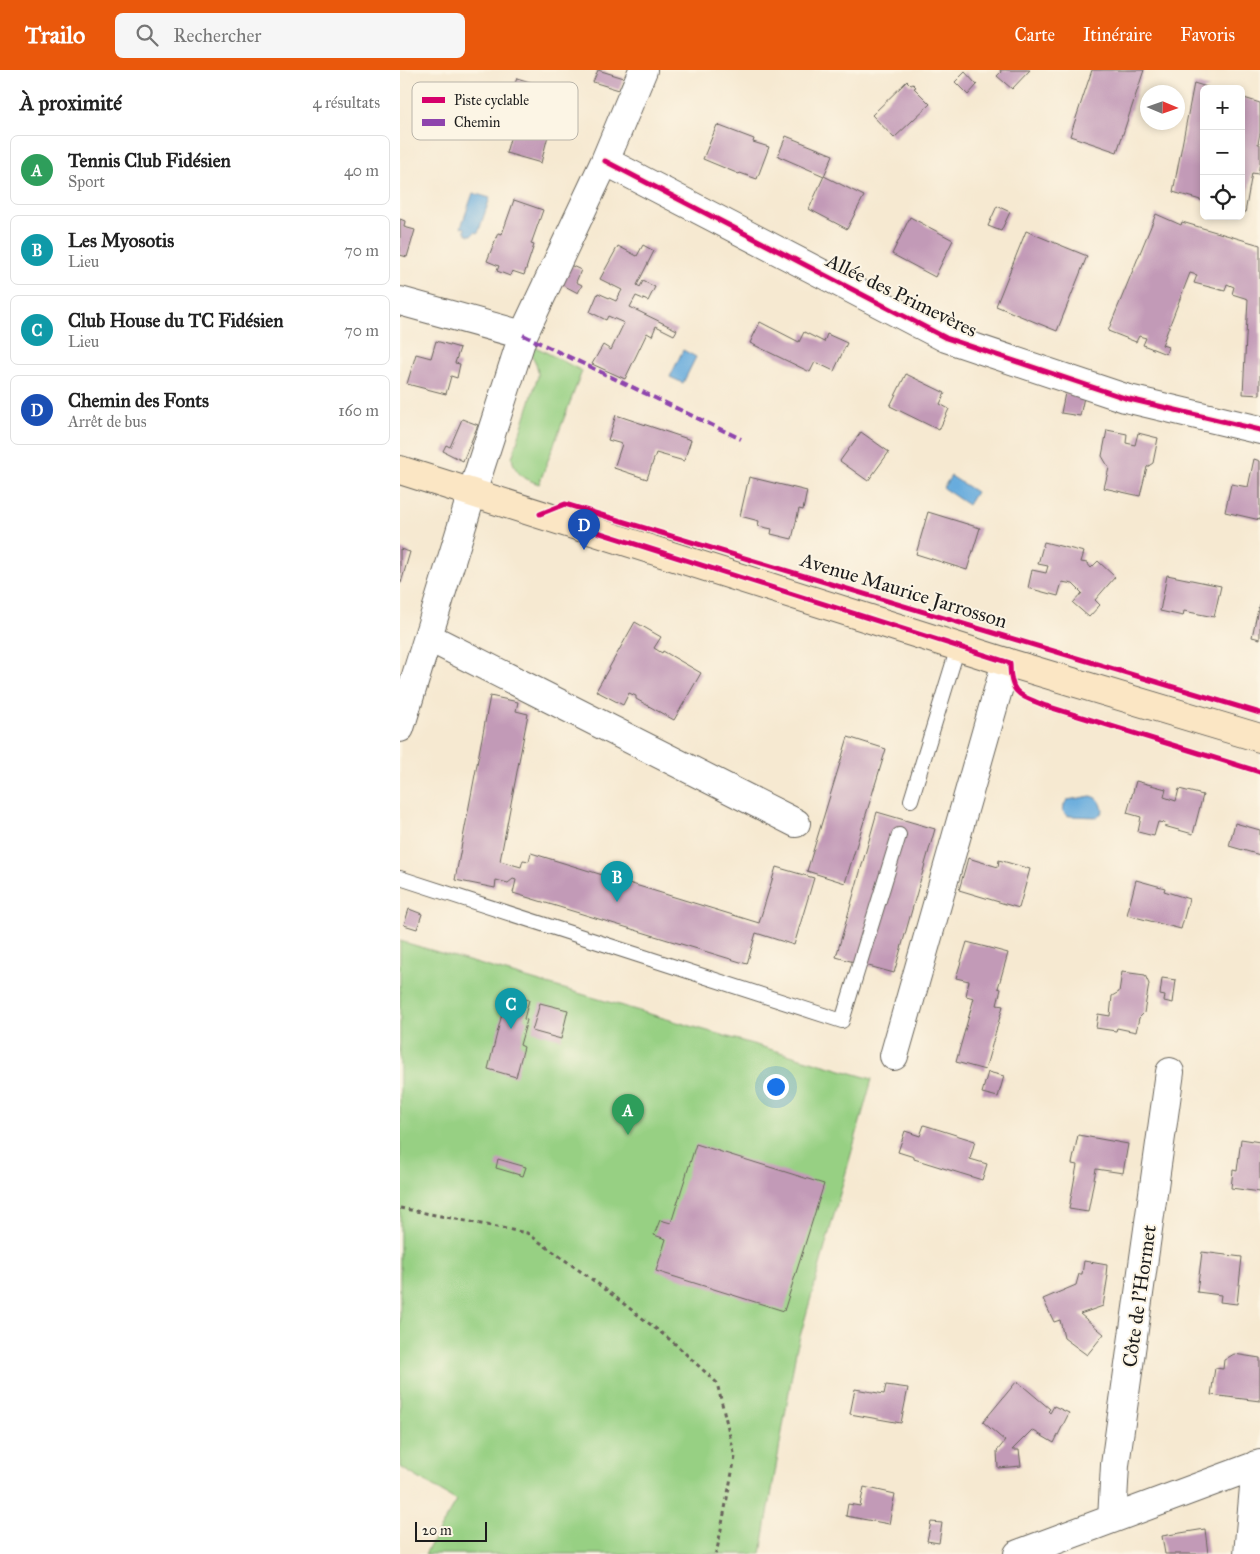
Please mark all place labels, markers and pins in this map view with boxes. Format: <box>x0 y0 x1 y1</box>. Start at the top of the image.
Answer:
pin: D <box>568 509 600 550</box>
pin: B <box>601 861 633 902</box>
pin: C <box>495 988 527 1029</box>
pin: A <box>612 1094 644 1135</box>

